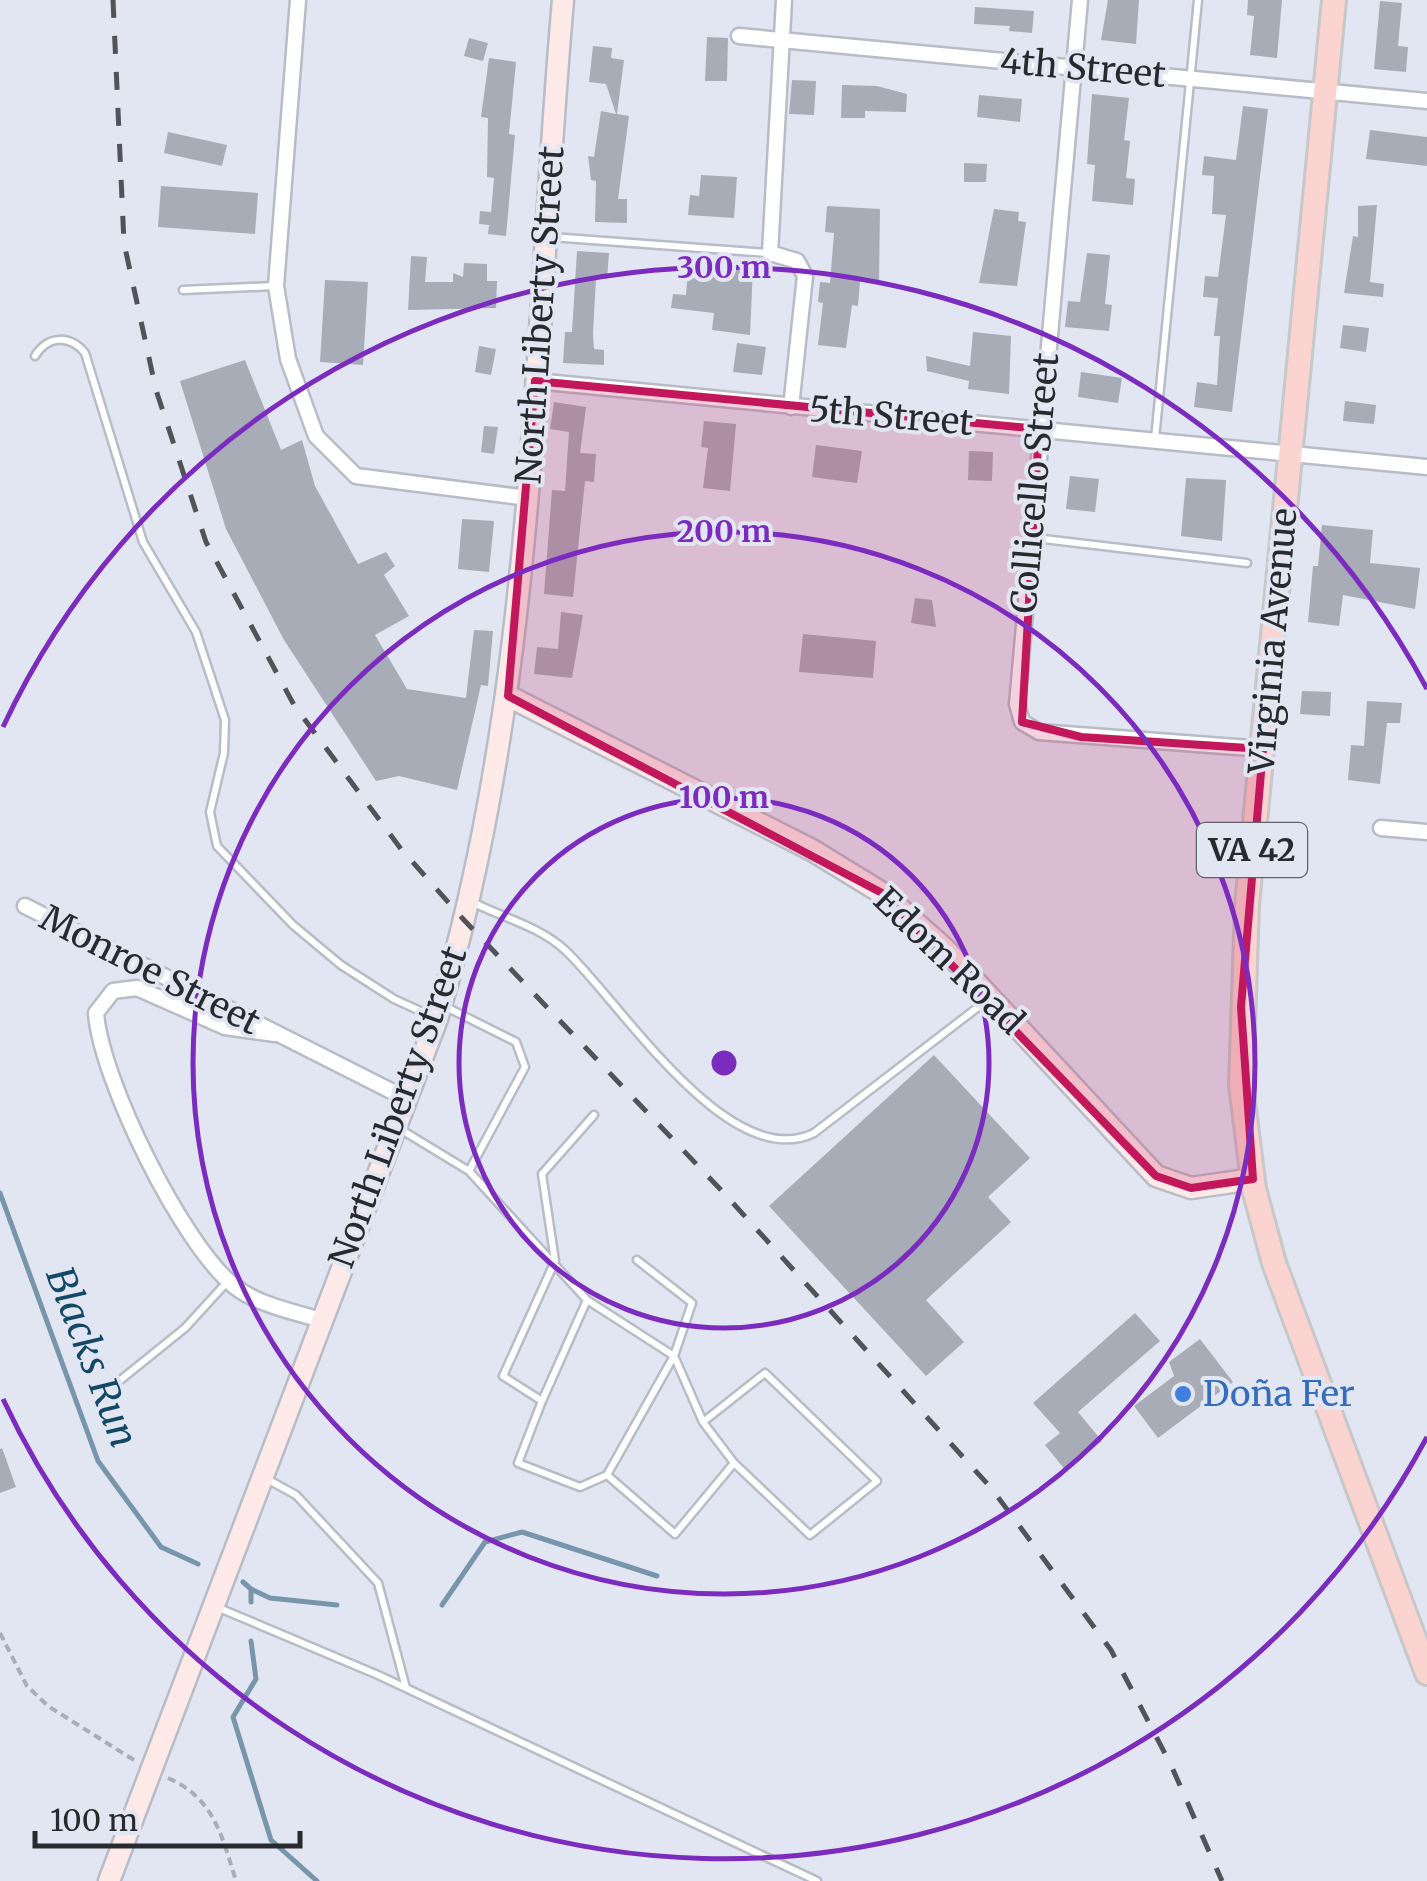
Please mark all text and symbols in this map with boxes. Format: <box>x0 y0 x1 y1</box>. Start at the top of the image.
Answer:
street label: 4th Street <box>998 39 1168 97</box>
street label: North Liberty Street <box>506 144 574 485</box>
text: 300 m <box>677 248 771 286</box>
street label: Collicello Street <box>1002 351 1068 615</box>
street label: 5th Street <box>807 387 975 445</box>
street label: Virginia Avenue <box>1239 506 1307 777</box>
text: 200 m <box>677 512 771 550</box>
text: 100 m <box>679 778 769 816</box>
road number: VA 42 <box>1197 823 1307 877</box>
street label: Edom Road <box>865 878 1033 1044</box>
street label: Monroe Street <box>33 896 268 1044</box>
street label: North Liberty Street <box>319 940 477 1274</box>
centre of rings <box>706 1045 742 1081</box>
water label: Blacks Run <box>36 1260 148 1454</box>
place label: Doña Fer <box>1203 1372 1355 1416</box>
marker: Doña Fer <box>1172 1383 1194 1405</box>
scale bar <box>35 1786 300 1848</box>
text: 100 m <box>50 1801 138 1839</box>

